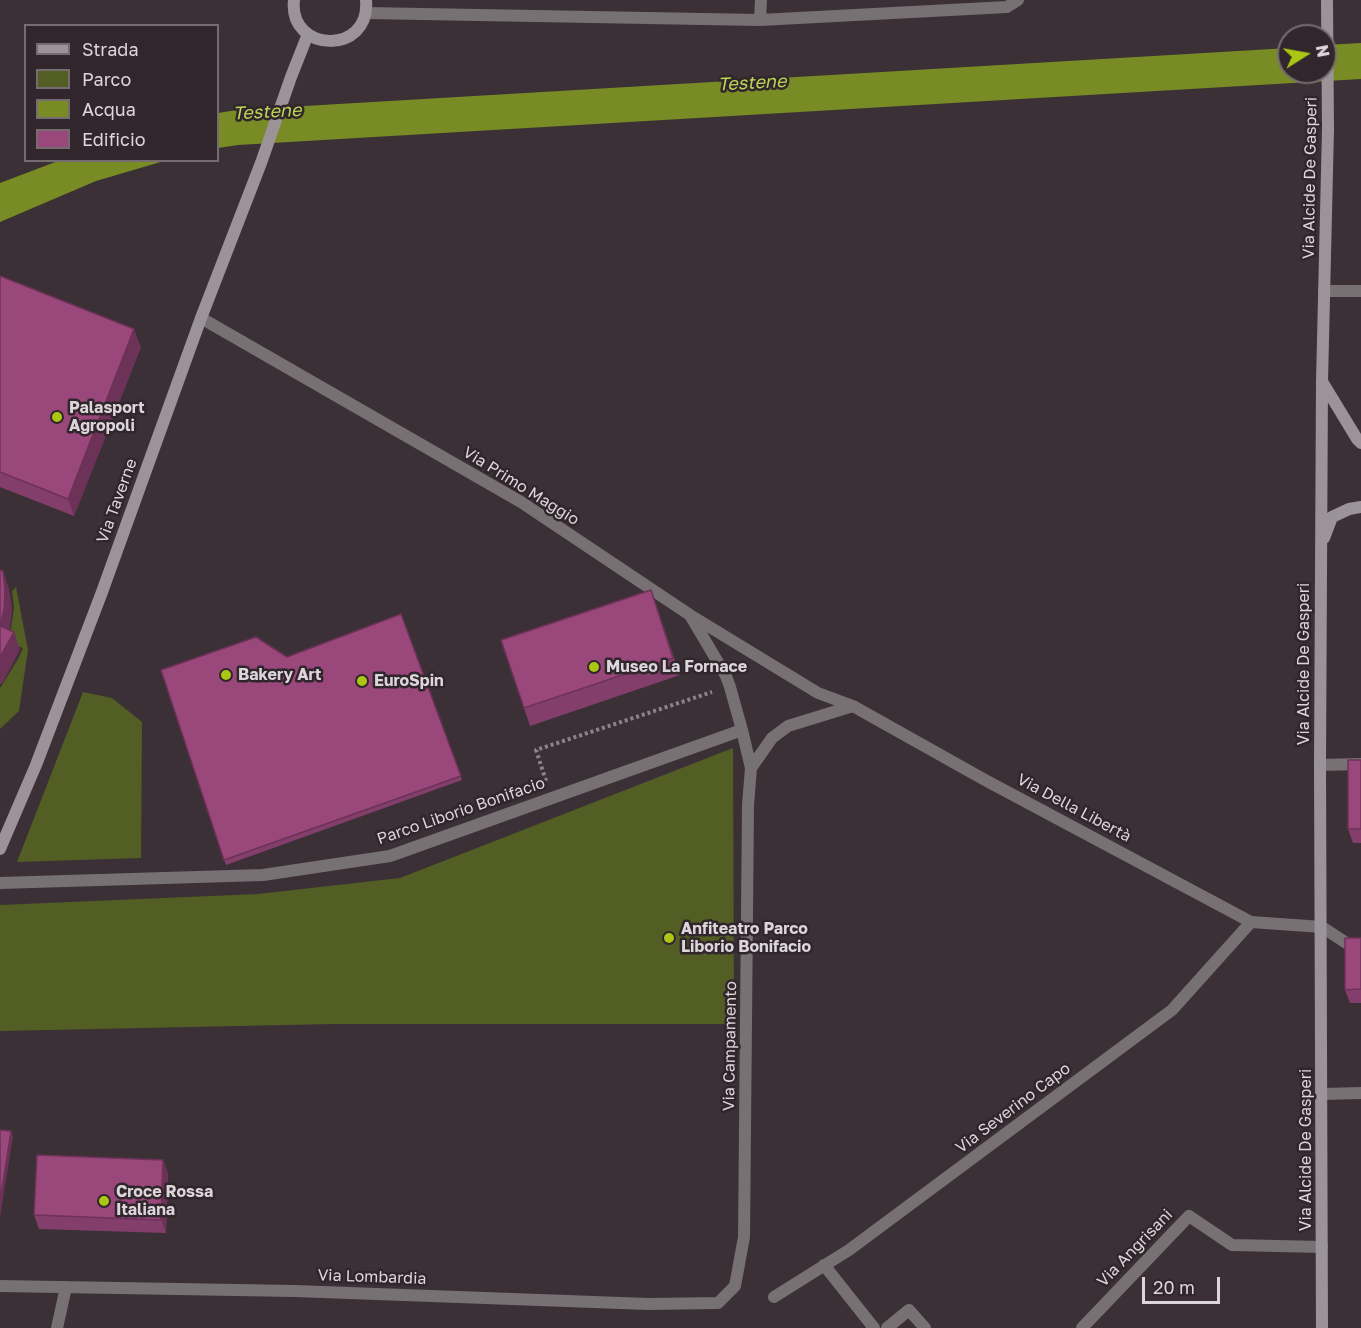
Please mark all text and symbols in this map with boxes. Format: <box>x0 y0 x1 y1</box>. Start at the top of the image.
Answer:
legend <box>24 24 219 162</box>
north arrow <box>1277 24 1337 84</box>
text: Strada <box>82 38 139 60</box>
text: N <box>1312 43 1334 59</box>
text: Parco <box>82 68 131 90</box>
water label: Testene <box>717 70 787 96</box>
street label: Via Alcide De Gasperi <box>1299 97 1321 259</box>
text: Acqua <box>82 98 136 120</box>
water label: Testene <box>232 99 302 125</box>
text: Edificio <box>82 128 146 150</box>
place label: Palasport Agropoli <box>69 398 145 436</box>
marker: Palasport Agropoli <box>50 410 64 424</box>
street label: Via Primo Maggio <box>459 443 583 529</box>
street label: Via Taverne <box>93 456 141 546</box>
street label: Via Alcide De Gasperi <box>1294 583 1314 745</box>
place label: Museo La Fornace <box>606 657 747 677</box>
marker: Museo La Fornace <box>587 660 601 674</box>
place label: Bakery Art <box>238 665 322 685</box>
marker: Bakery Art <box>219 668 233 682</box>
place label: EuroSpin <box>374 671 444 691</box>
marker: EuroSpin <box>355 674 369 688</box>
street label: Via Della Libertà <box>1014 770 1134 846</box>
street label: Parco Liborio Bonifacio <box>375 773 547 849</box>
place label: Anfiteatro Parco Liborio Bonifacio <box>681 919 811 957</box>
marker: Anfiteatro Parco Liborio Bonifacio <box>662 931 676 945</box>
street label: Via Campamento <box>719 981 741 1111</box>
street label: Via Severino Capo <box>952 1059 1074 1157</box>
street label: Via Alcide De Gasperi <box>1296 1069 1316 1231</box>
place label: Croce Rossa Italiana <box>116 1182 213 1220</box>
marker: Croce Rossa Italiana <box>97 1194 111 1208</box>
street label: Via Angrisani <box>1093 1205 1177 1291</box>
scale bar <box>1145 1265 1223 1303</box>
street label: Via Lombardia <box>317 1266 427 1288</box>
text: 20 m <box>1153 1276 1195 1298</box>

